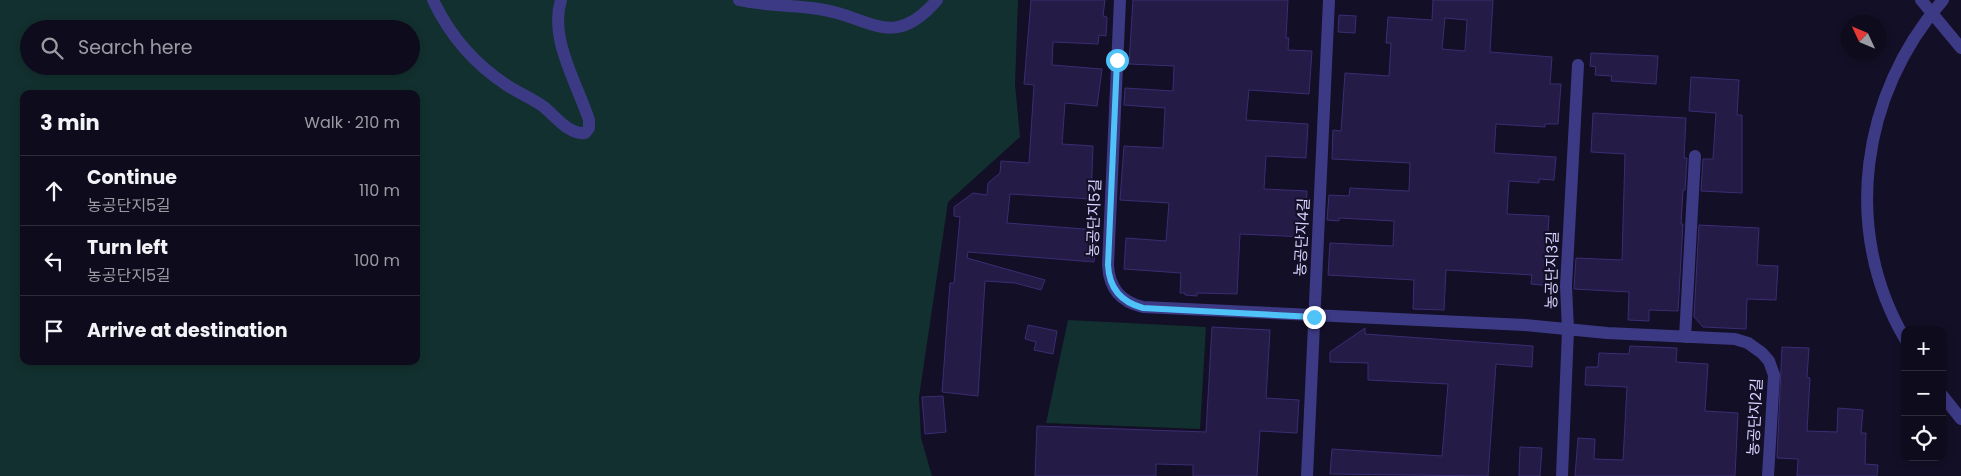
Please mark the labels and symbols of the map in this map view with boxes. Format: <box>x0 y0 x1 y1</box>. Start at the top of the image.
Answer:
north arrow <box>1841 15 1886 60</box>
route start <box>1106 49 1129 72</box>
street label: 농공단지5길 <box>1082 178 1105 258</box>
street label: 농공단지4길 <box>1289 197 1314 277</box>
street label: 농공단지3길 <box>1540 231 1563 309</box>
route end <box>1303 306 1326 329</box>
street label: 농공단지2길 <box>1742 378 1767 456</box>

